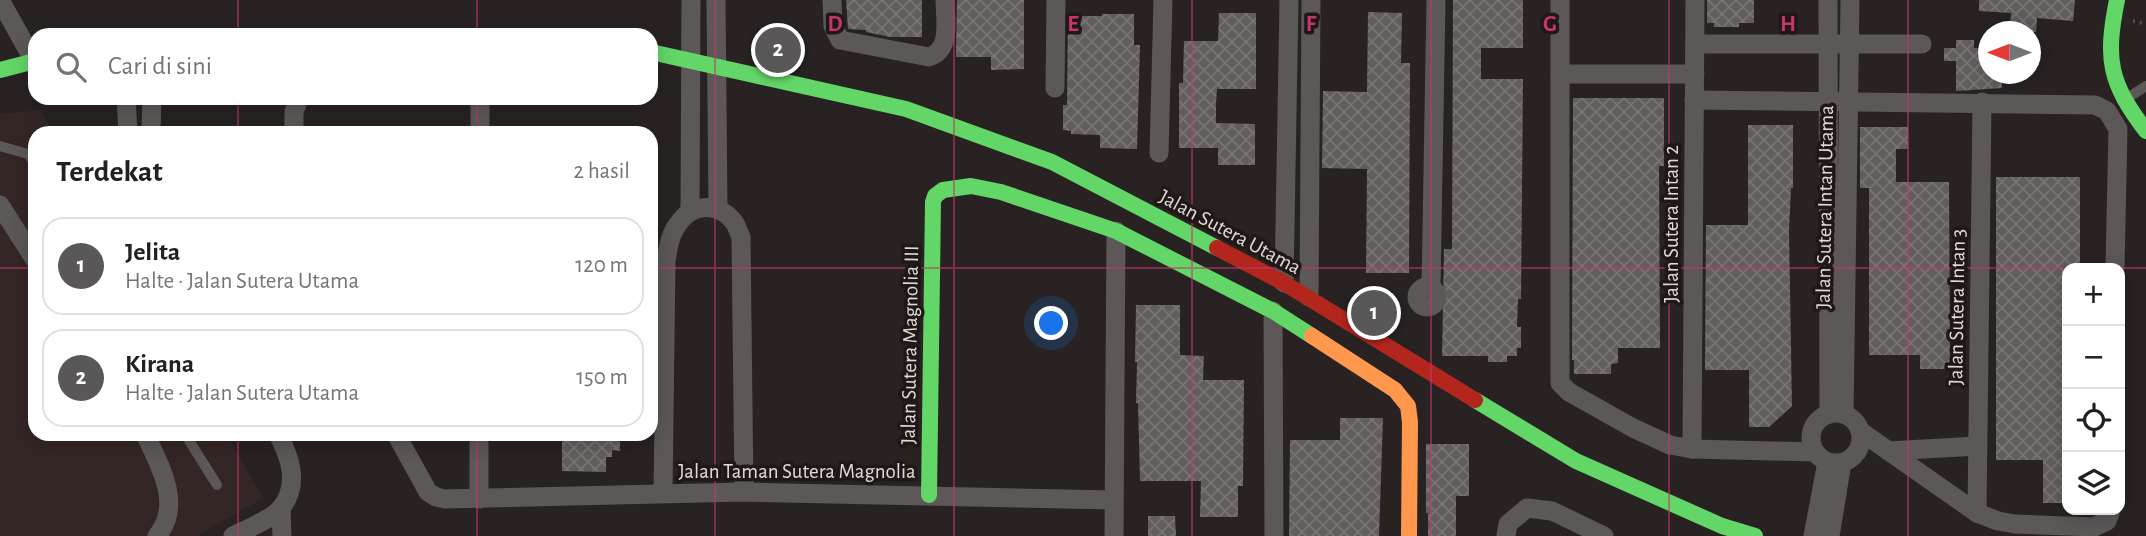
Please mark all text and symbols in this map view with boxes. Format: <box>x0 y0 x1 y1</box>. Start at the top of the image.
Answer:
text: D <box>827 13 843 36</box>
text: E <box>1067 13 1079 36</box>
text: F <box>1306 13 1317 36</box>
text: G <box>1543 13 1557 36</box>
text: H <box>1780 13 1796 36</box>
north arrow <box>1978 21 2041 84</box>
pin: 2 <box>755 24 801 76</box>
search box <box>28 28 658 105</box>
icon: search <box>52 48 90 86</box>
text: Cari di sini <box>108 53 212 79</box>
street label: Jalan Sutera Intan Utama <box>1813 105 1837 309</box>
street label: Jalan Sutera Intan 2 <box>1661 145 1682 303</box>
text: Terdekat <box>56 157 163 187</box>
text: 2 hasil <box>573 160 630 183</box>
street label: Jalan Sutera Utama <box>1156 186 1305 278</box>
street label: Jalan Sutera Intan 3 <box>1945 229 1969 385</box>
text: Jelita <box>125 239 180 265</box>
street label: Jalan Sutera Magnolia III <box>898 245 922 445</box>
text: 1 <box>77 254 85 277</box>
text: 120 m <box>575 254 628 277</box>
map controls <box>2062 263 2125 515</box>
button: + <box>2062 263 2125 326</box>
text: Halte · Jalan Sutera Utama <box>125 270 359 293</box>
pin: 1 <box>1351 287 1397 339</box>
your location <box>1034 306 1068 340</box>
button: − <box>2062 326 2125 389</box>
text: Kirana <box>125 351 194 377</box>
text: 2 <box>76 366 86 389</box>
text: 150 m <box>576 366 628 389</box>
text: Halte · Jalan Sutera Utama <box>125 382 359 405</box>
button: locate <box>2062 389 2125 452</box>
button: layers <box>2062 452 2125 515</box>
street label: Jalan Taman Sutera Magnolia <box>678 461 916 482</box>

